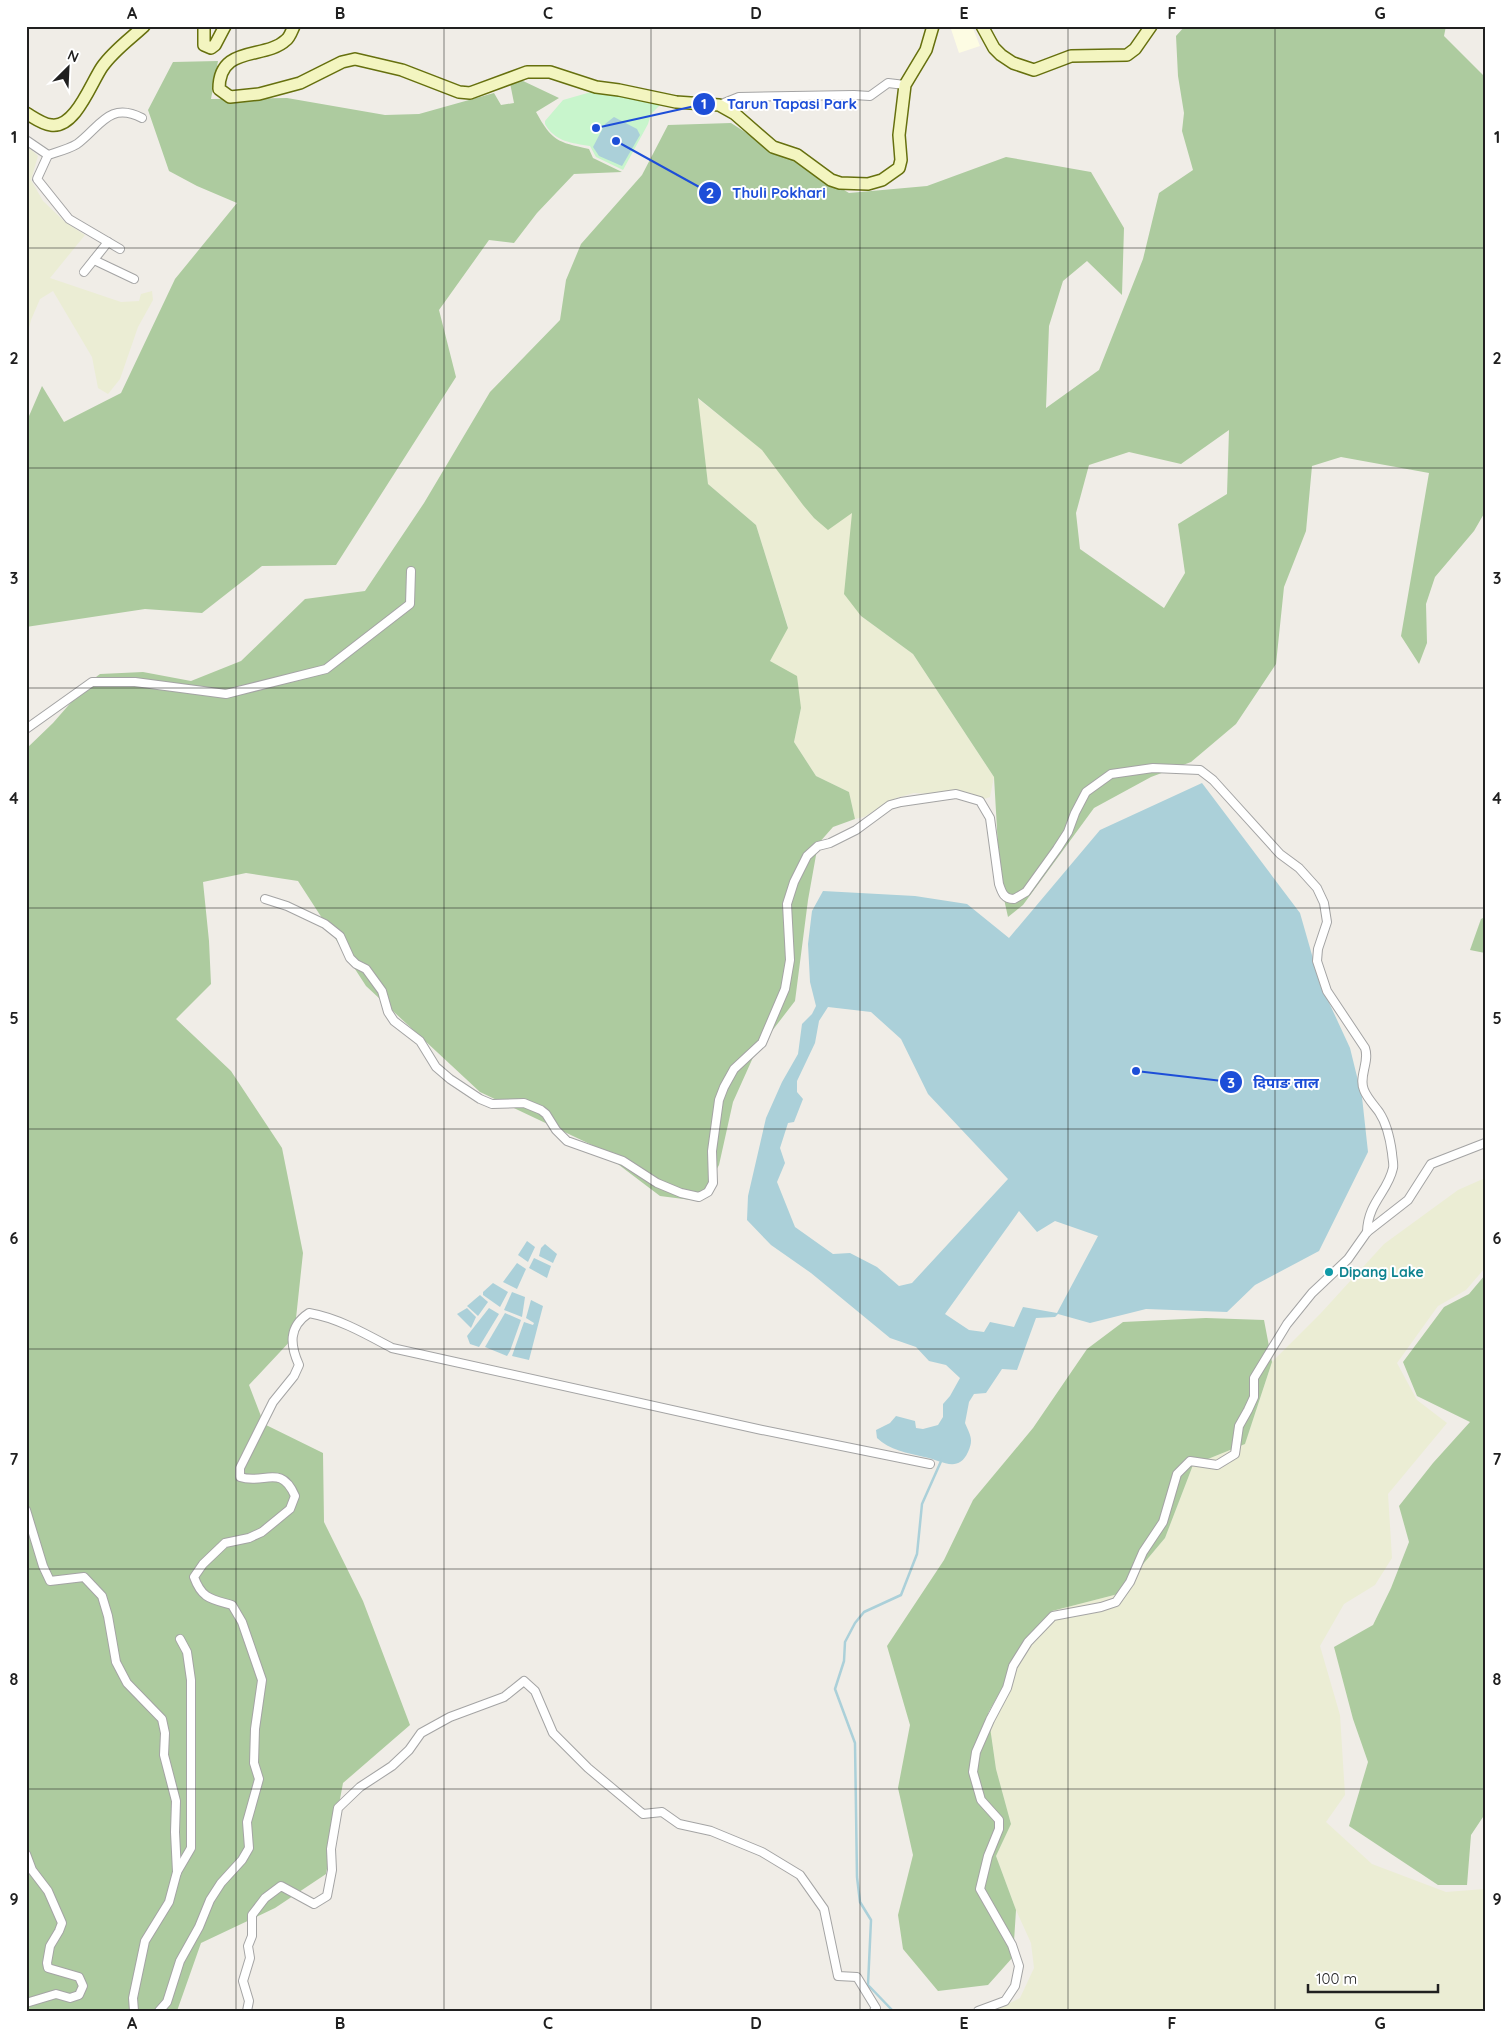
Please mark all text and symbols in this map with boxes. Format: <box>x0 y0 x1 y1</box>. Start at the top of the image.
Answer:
text: A <box>127 3 138 23</box>
text: B <box>335 3 345 23</box>
text: C <box>543 3 553 23</box>
text: D <box>750 3 762 23</box>
text: E <box>959 3 969 23</box>
text: F <box>1168 3 1177 23</box>
text: G <box>1374 3 1386 23</box>
north arrow <box>42 42 92 92</box>
text: N <box>65 46 82 66</box>
callout: Tarun Tapasi Park <box>692 89 867 119</box>
text: 1 <box>701 94 707 113</box>
text: Tarun Tapasi Park <box>727 94 857 113</box>
text: 1 <box>11 127 17 147</box>
text: 1 <box>1494 127 1500 147</box>
callout: Thuli Pokhari <box>697 178 836 208</box>
text: 2 <box>706 183 714 202</box>
text: Thuli Pokhari <box>732 183 826 202</box>
text: 2 <box>9 348 19 368</box>
text: 2 <box>1492 348 1502 368</box>
text: 3 <box>10 568 18 588</box>
text: 3 <box>1493 568 1501 588</box>
text: 4 <box>9 788 19 808</box>
text: 4 <box>1492 788 1502 808</box>
text: 5 <box>9 1008 19 1028</box>
text: 5 <box>1492 1008 1502 1028</box>
callout: दिपाङ ताल <box>1218 1067 1329 1097</box>
text: 3 <box>1227 1073 1235 1092</box>
text: दिपाङ ताल <box>1253 1073 1320 1092</box>
text: 6 <box>10 1228 19 1248</box>
text: 6 <box>1493 1228 1502 1248</box>
place label: Dipang Lake <box>1339 1263 1424 1281</box>
marker: Dipang Lake <box>1323 1266 1335 1278</box>
text: 7 <box>10 1449 19 1469</box>
text: 7 <box>1493 1449 1502 1469</box>
text: 8 <box>10 1669 19 1689</box>
text: 8 <box>1493 1669 1502 1689</box>
text: 9 <box>9 1889 19 1909</box>
text: 9 <box>1492 1889 1502 1909</box>
scale bar <box>1308 1962 1438 1994</box>
text: 100 m <box>1316 1969 1357 1988</box>
text: A <box>127 2013 138 2033</box>
text: B <box>335 2013 345 2033</box>
text: C <box>543 2013 553 2033</box>
text: D <box>750 2013 762 2033</box>
text: E <box>959 2013 969 2033</box>
text: F <box>1168 2013 1177 2033</box>
text: G <box>1374 2013 1386 2033</box>

